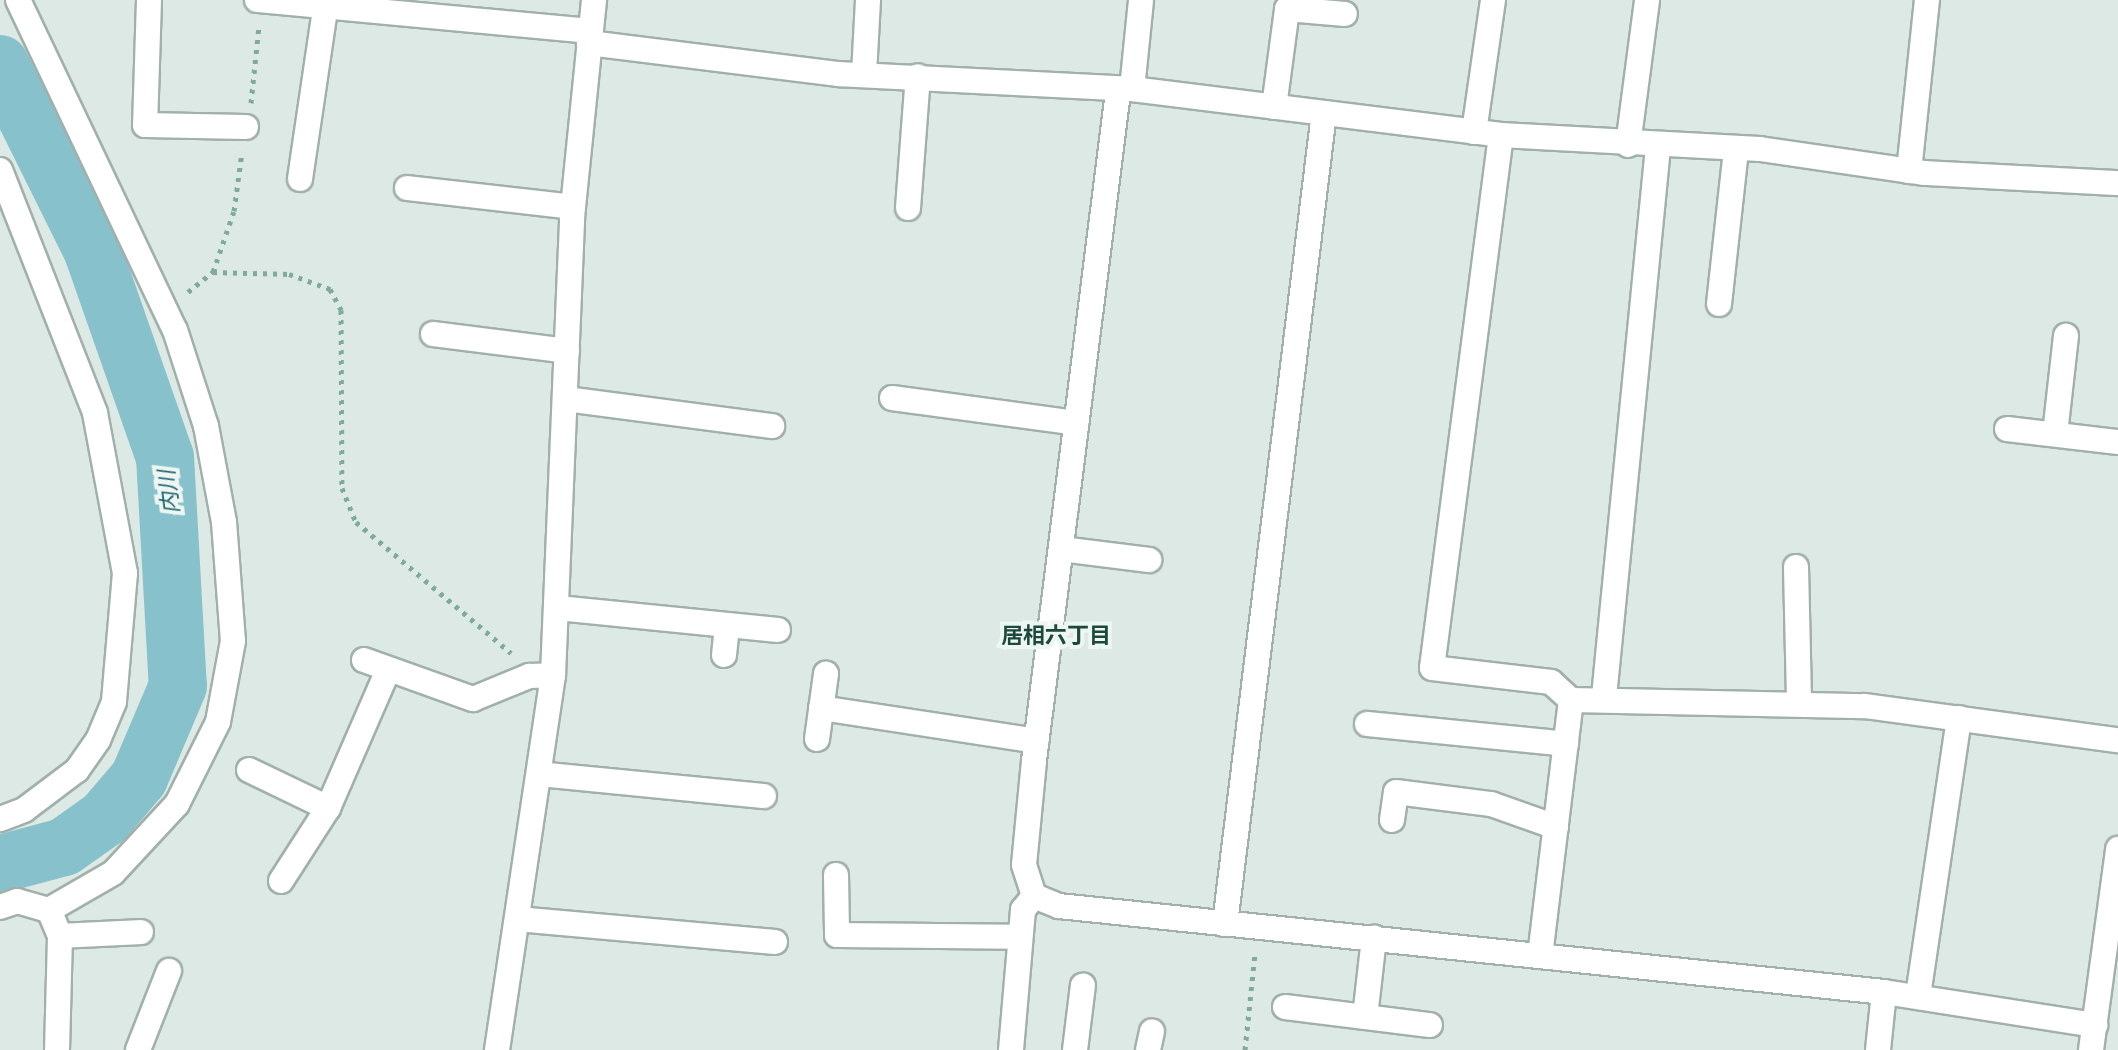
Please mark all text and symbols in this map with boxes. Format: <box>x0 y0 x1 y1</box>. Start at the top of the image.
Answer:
water label: 内川 <box>153 469 185 515</box>
district label: 居相六丁目 <box>1001 623 1111 649</box>

